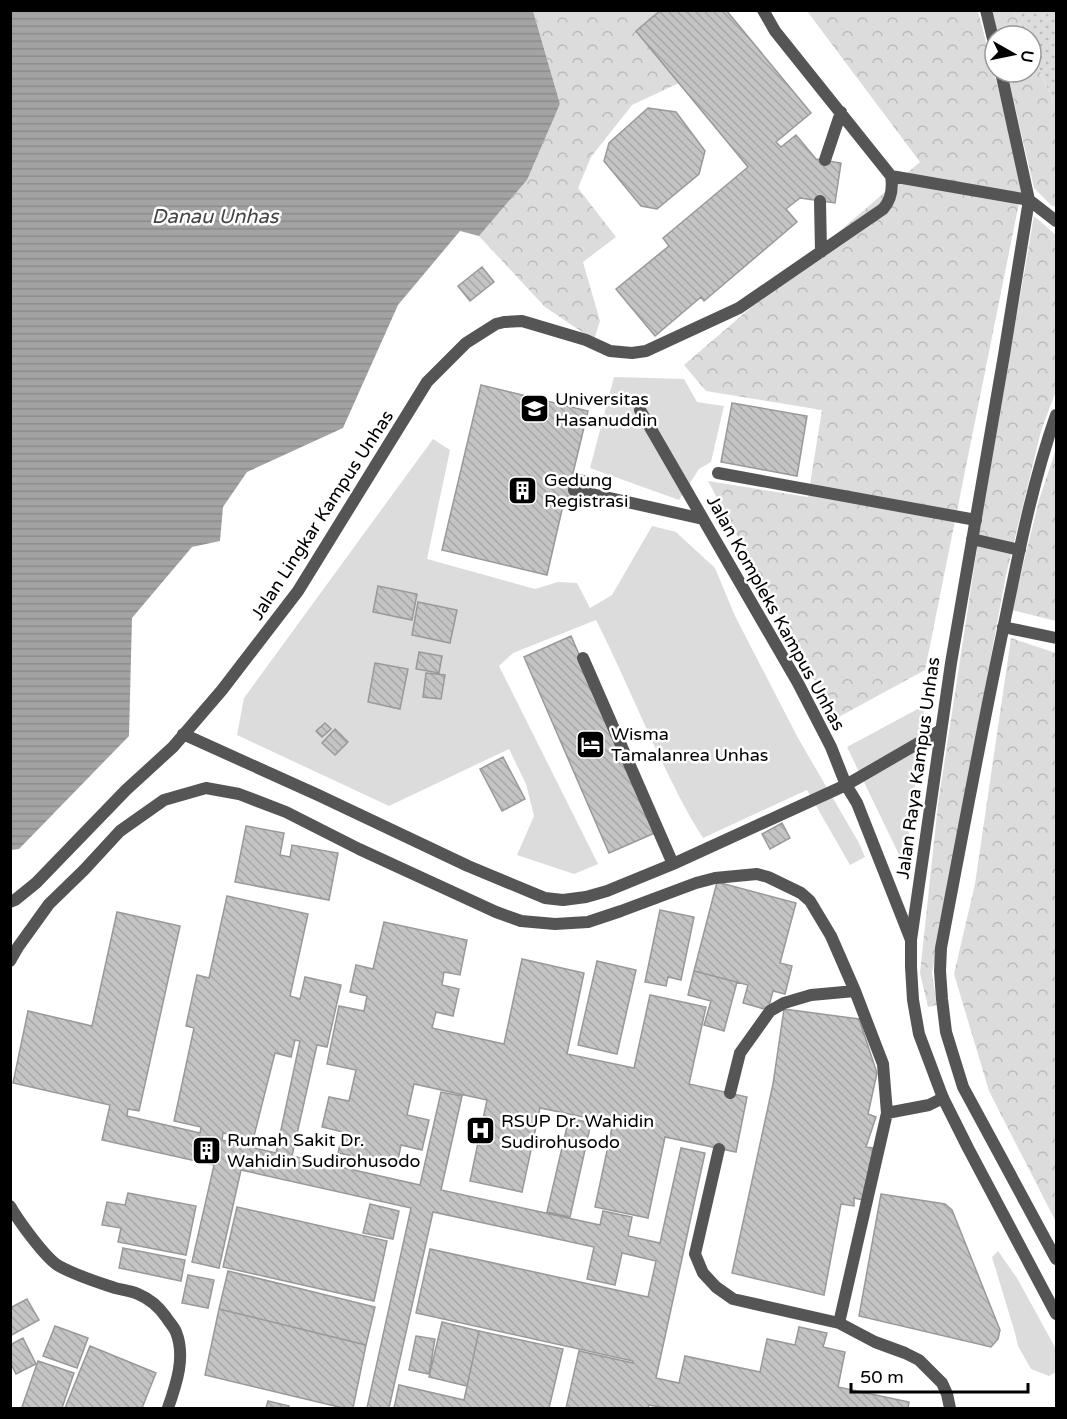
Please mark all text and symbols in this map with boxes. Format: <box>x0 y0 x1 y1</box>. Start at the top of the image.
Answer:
north arrow <box>983 24 1043 84</box>
text: U <box>1016 49 1038 64</box>
water label: Danau Unhas <box>152 205 280 229</box>
place label: Universitas Hasanuddin <box>555 388 657 431</box>
school or university icon: Universitas Hasanuddin <box>518 393 550 425</box>
street label: Jalan Lingkar Kampus Unhas <box>246 406 398 624</box>
place label: Gedung Registrasi <box>544 469 628 512</box>
building icon: Gedung Registrasi <box>507 474 539 506</box>
street label: Jalan Kompleks Kampus Unhas <box>702 491 850 735</box>
street label: Jalan Raya Kampus Unhas <box>892 655 944 881</box>
place label: Wisma Tamalanrea Unhas <box>611 723 768 766</box>
hotel icon: Wisma Tamalanrea Unhas <box>574 728 606 760</box>
place label: RSUP Dr. Wahidin Sudirohusodo <box>501 1110 654 1153</box>
hospital icon: RSUP Dr. Wahidin Sudirohusodo <box>464 1115 496 1147</box>
place label: Rumah Sakit Dr. Wahidin Sudirohusodo <box>227 1129 421 1172</box>
building icon: Rumah Sakit Dr. Wahidin Sudirohusodo <box>190 1134 222 1166</box>
scale bar <box>851 1356 1028 1394</box>
text: 50 m <box>860 1366 904 1388</box>

